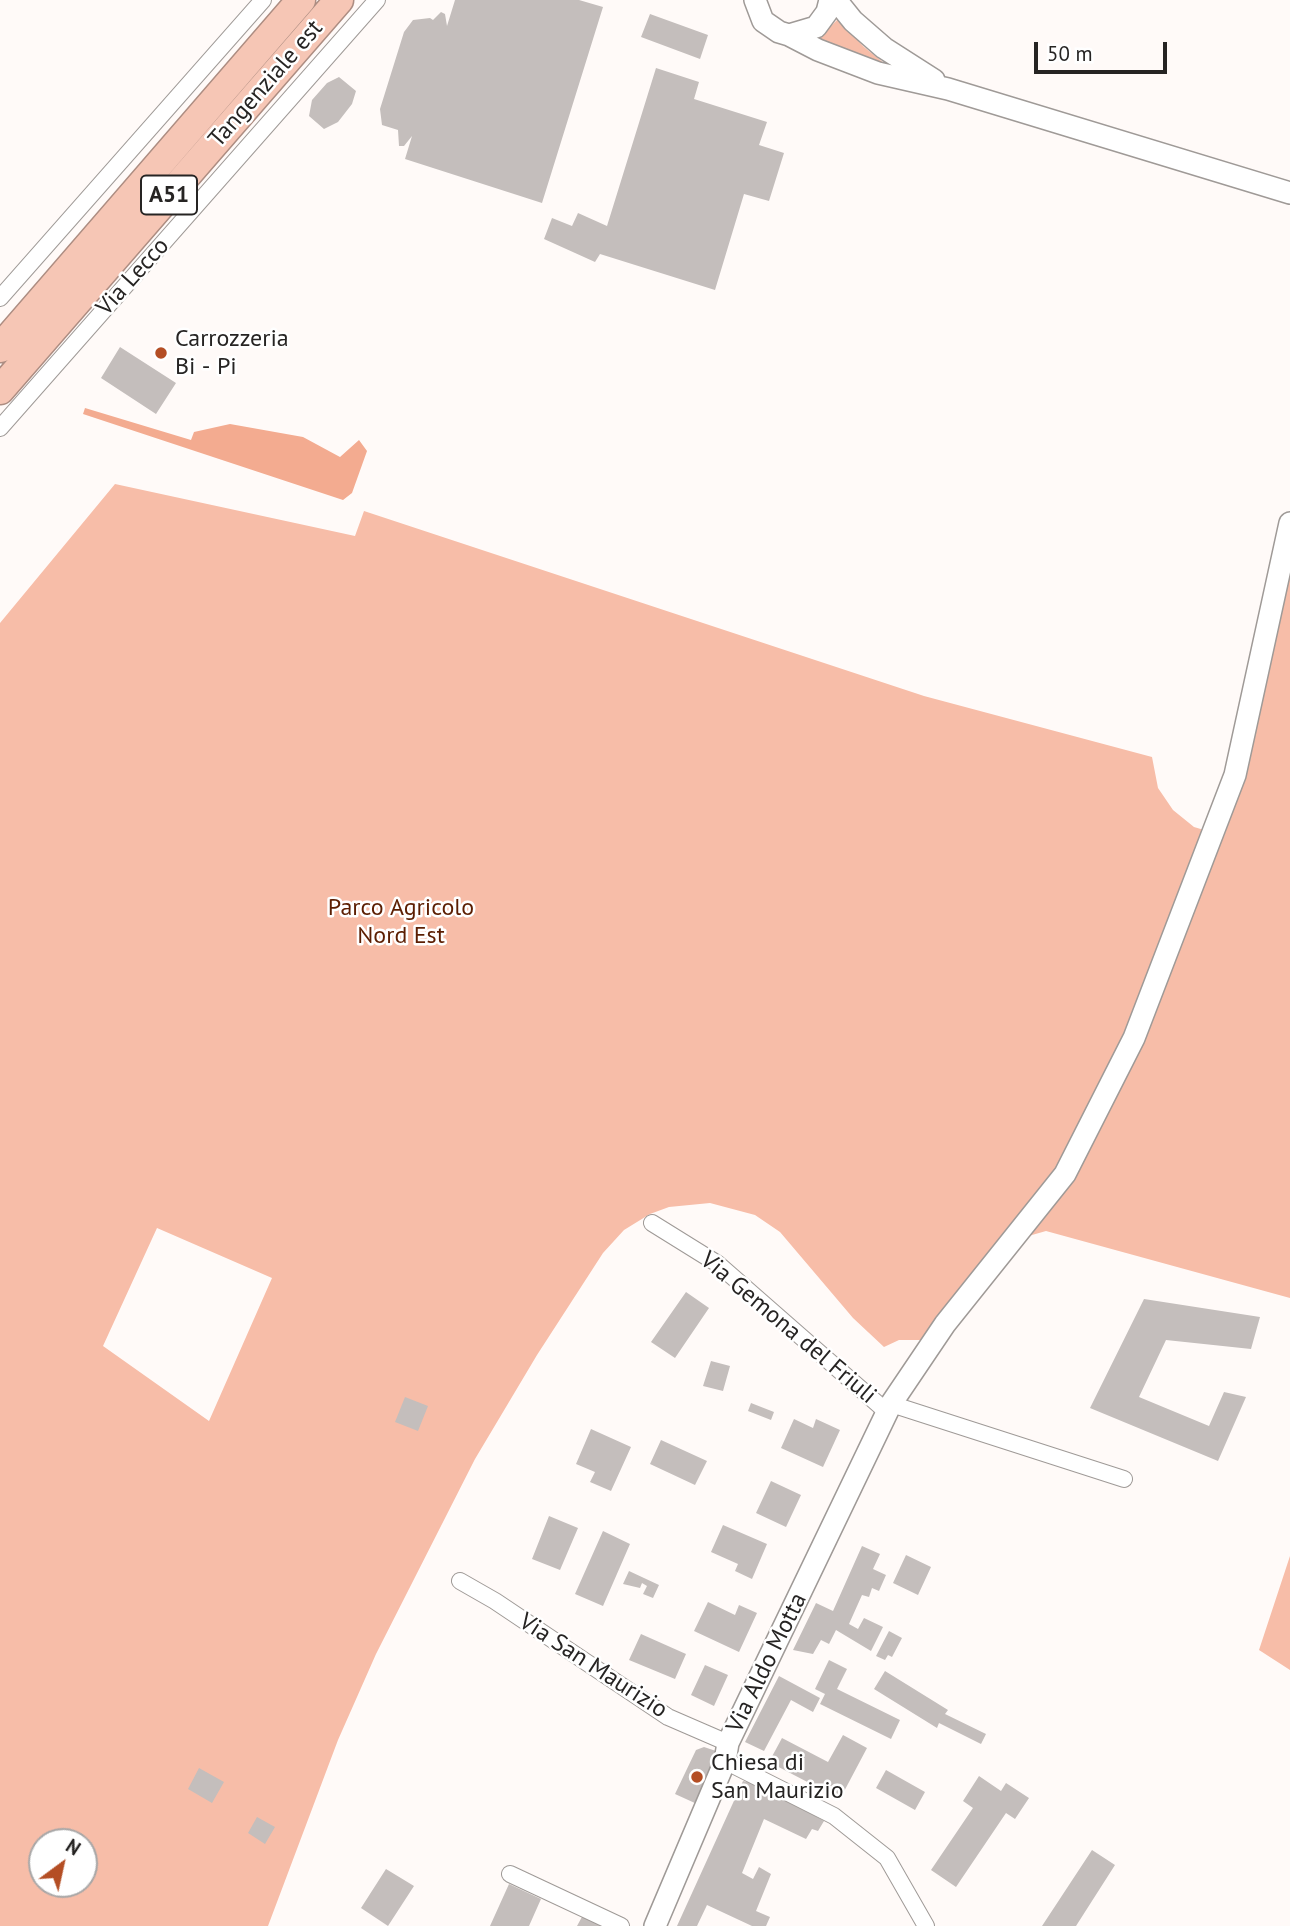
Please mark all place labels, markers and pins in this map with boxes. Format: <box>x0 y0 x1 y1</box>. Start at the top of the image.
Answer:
place label: Carrozzeria Bi - Pi <box>175 325 289 381</box>
marker: Carrozzeria Bi - Pi <box>153 345 169 361</box>
place label: Chiesa di San Maurizio <box>711 1749 844 1805</box>
marker: Chiesa di San Maurizio <box>689 1769 705 1785</box>

